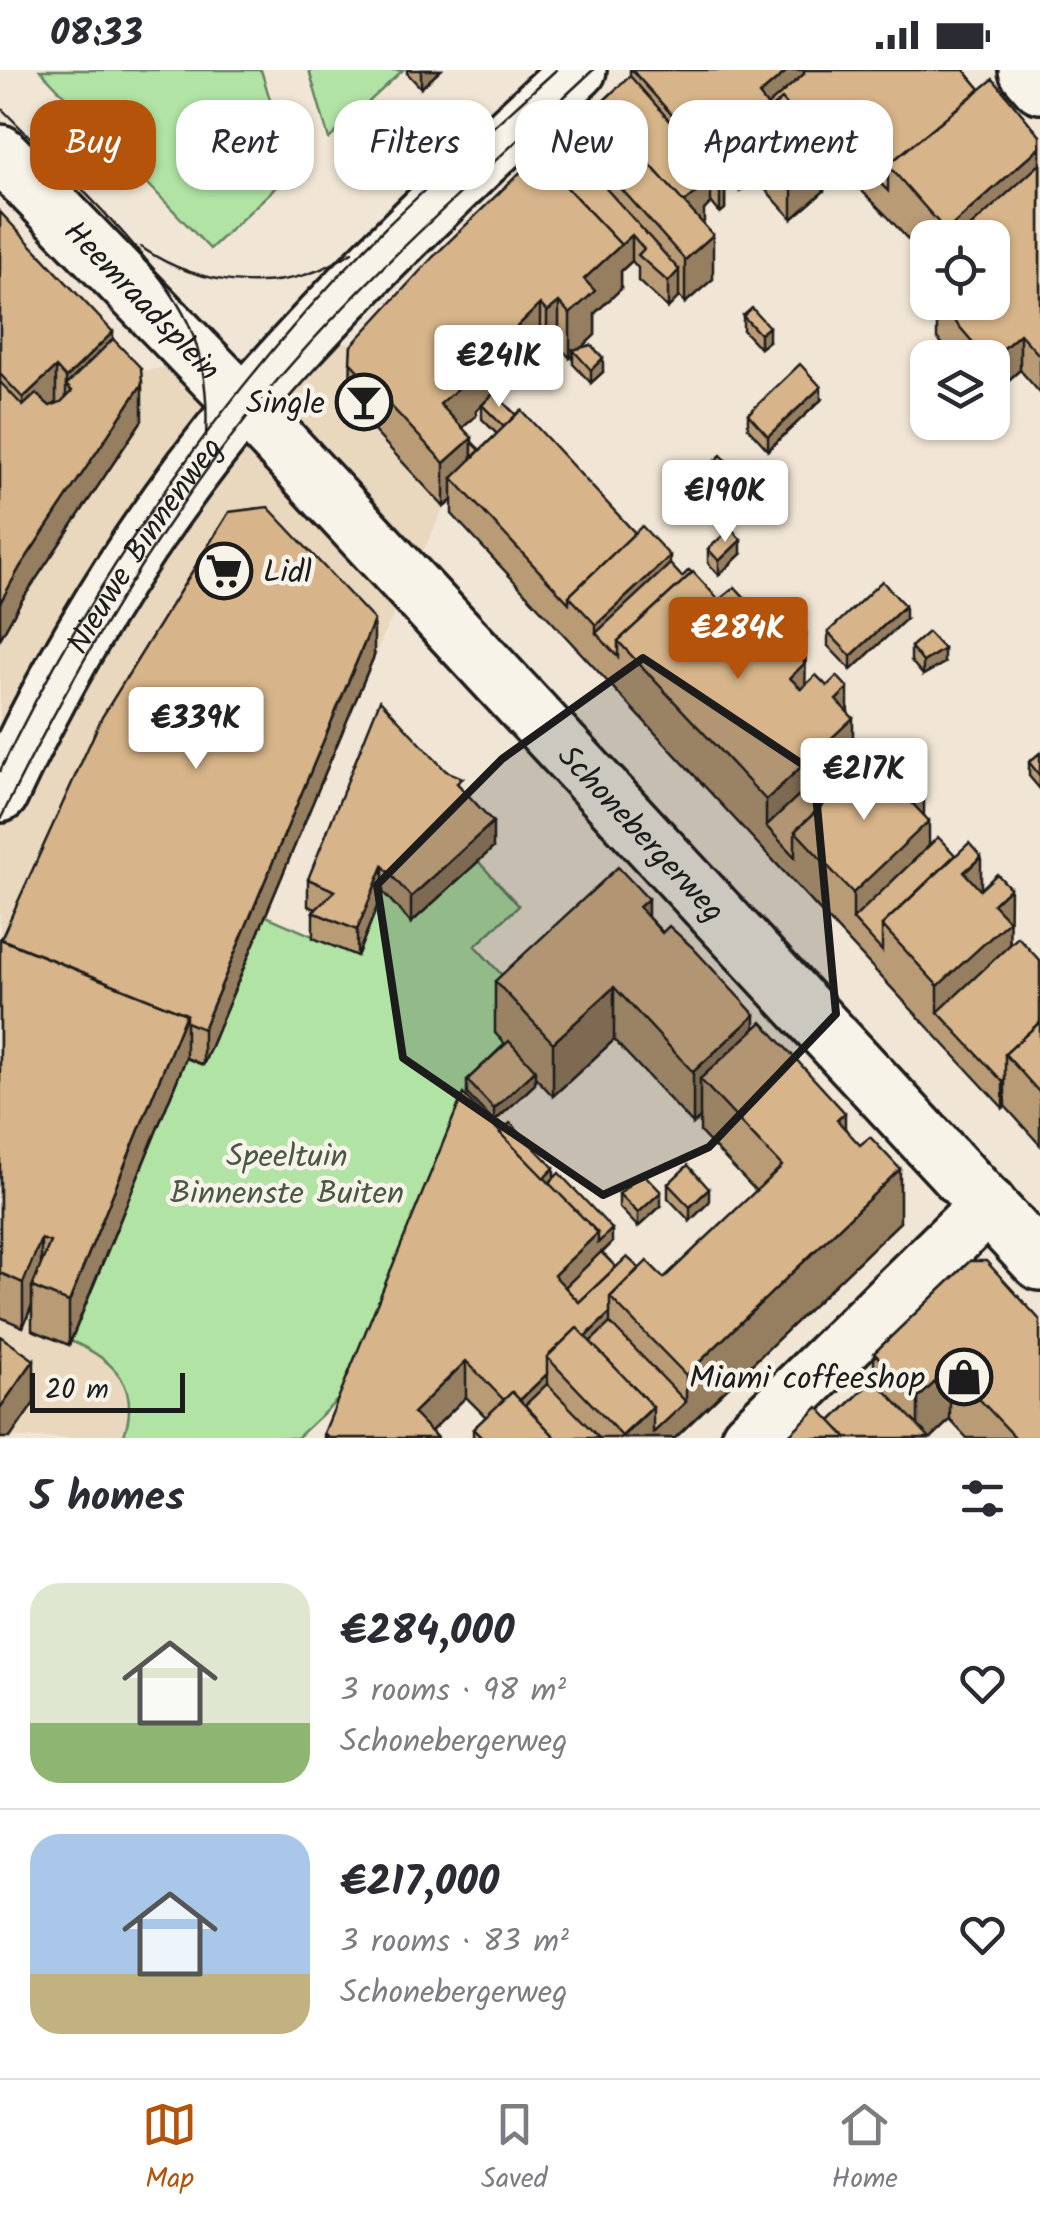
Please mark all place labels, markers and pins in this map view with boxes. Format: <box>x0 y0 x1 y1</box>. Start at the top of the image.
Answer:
pin: €241K <box>429 325 569 410</box>
bar icon: Single <box>334 372 394 432</box>
place label: Single <box>246 379 325 430</box>
pin: €190K <box>655 460 795 545</box>
supermarket icon: Lidl <box>194 541 254 601</box>
place label: Lidl <box>263 548 312 599</box>
pin: €284K <box>668 597 808 682</box>
pin: €339K <box>126 687 266 772</box>
pin: €217K <box>794 738 934 823</box>
shop icon: Miami coffeeshop <box>934 1347 994 1407</box>
place label: Miami coffeeshop <box>689 1354 925 1405</box>

